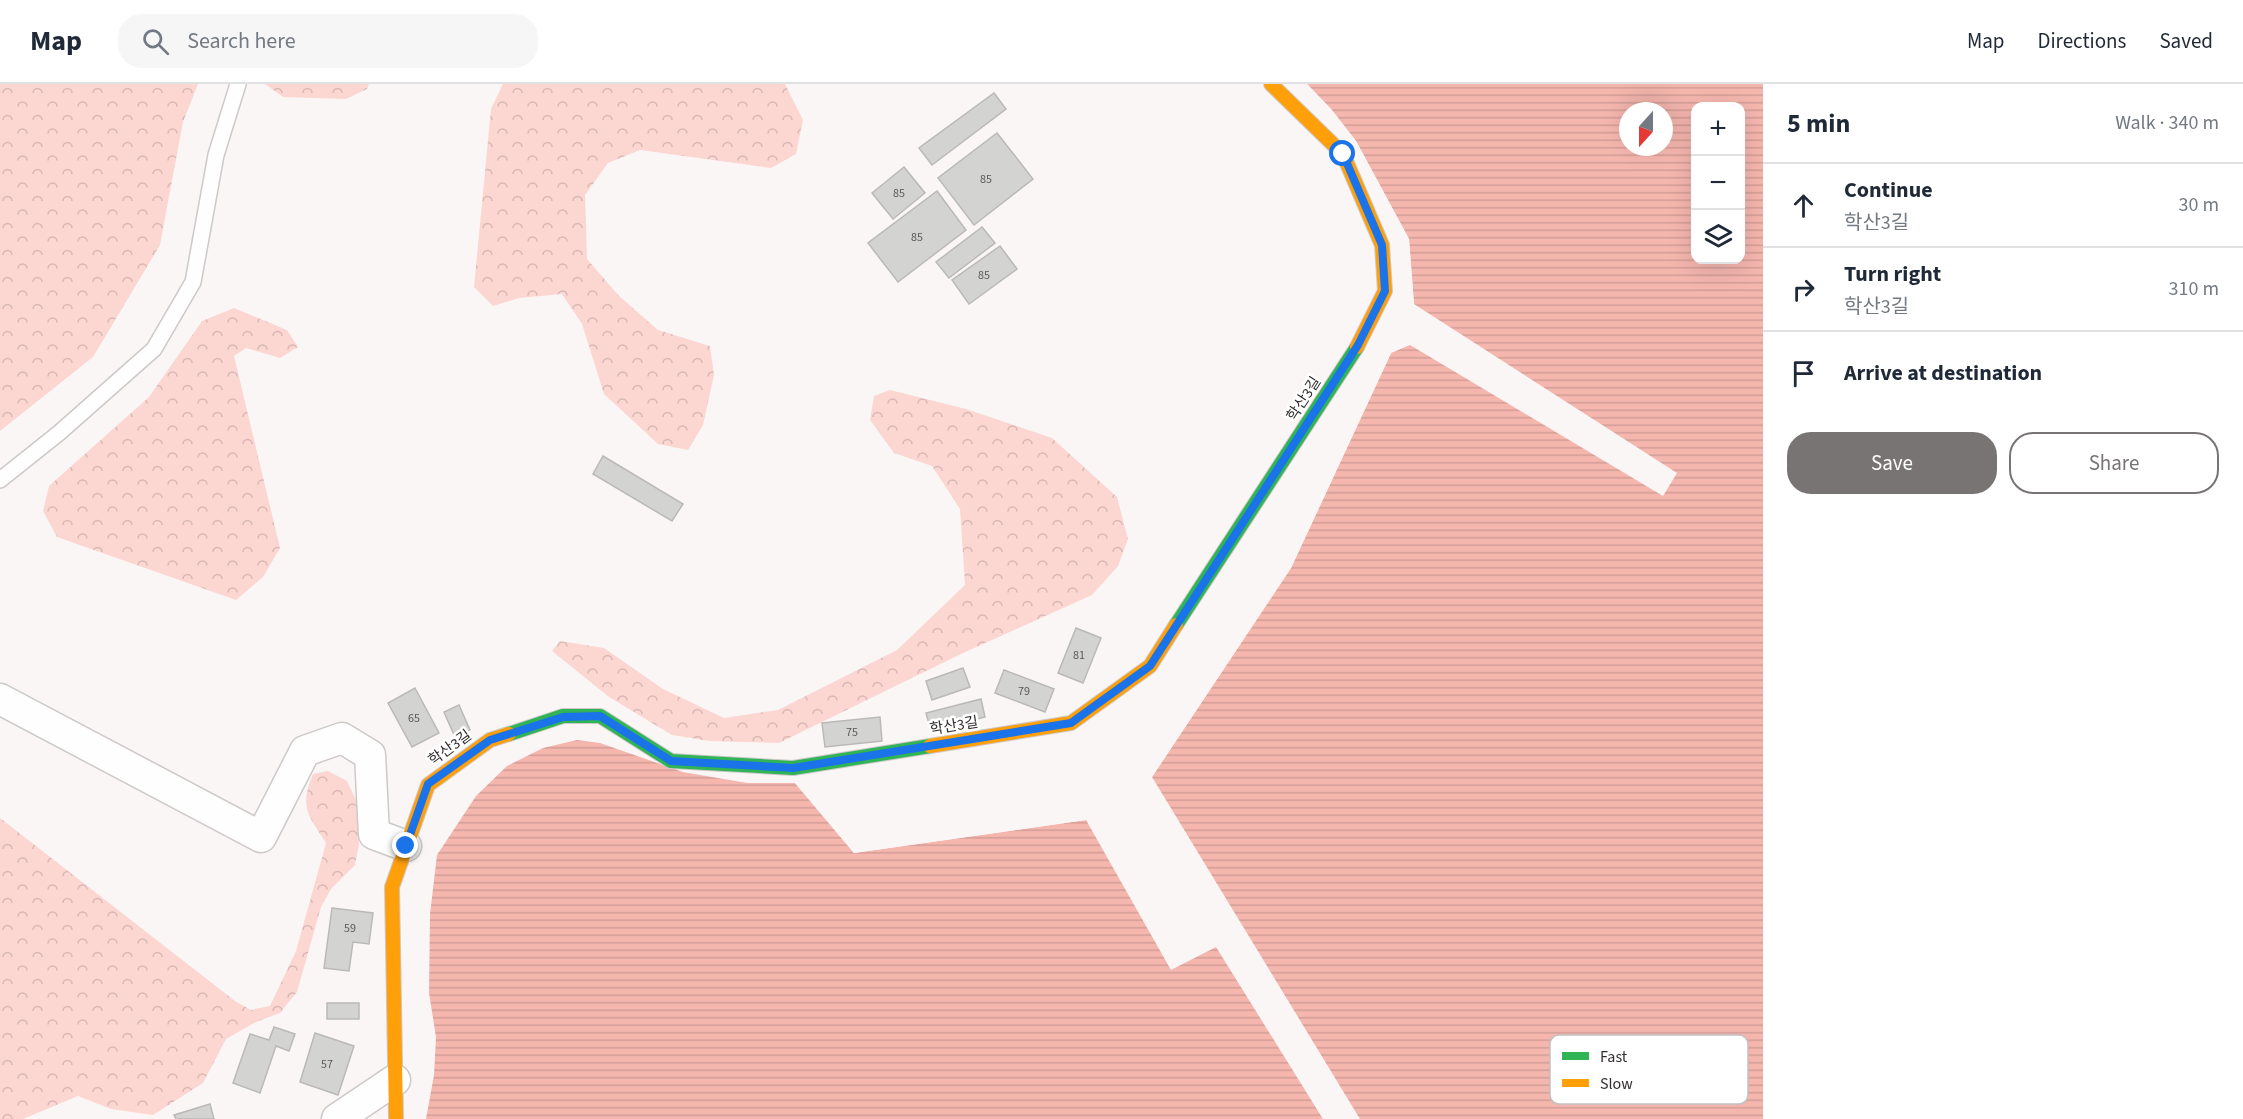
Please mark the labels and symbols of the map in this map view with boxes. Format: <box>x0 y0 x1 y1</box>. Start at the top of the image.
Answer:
north arrow <box>1619 102 1673 156</box>
route start <box>1329 140 1355 166</box>
house number: 85 <box>980 171 992 188</box>
house number: 85 <box>893 185 905 202</box>
house number: 85 <box>911 229 923 246</box>
house number: 85 <box>978 267 990 284</box>
street label: 학산3길 <box>1282 373 1326 425</box>
house number: 81 <box>1073 647 1085 664</box>
house number: 79 <box>1018 683 1030 700</box>
house number: 65 <box>408 710 420 727</box>
street label: 학산3길 <box>928 712 980 740</box>
house number: 75 <box>846 724 858 741</box>
street label: 학산3길 <box>424 725 476 771</box>
route end <box>392 832 418 858</box>
house number: 59 <box>344 920 356 937</box>
legend <box>1550 1035 1748 1104</box>
text: Fast <box>1600 1046 1628 1068</box>
house number: 57 <box>321 1056 333 1073</box>
text: Slow <box>1600 1073 1633 1095</box>

